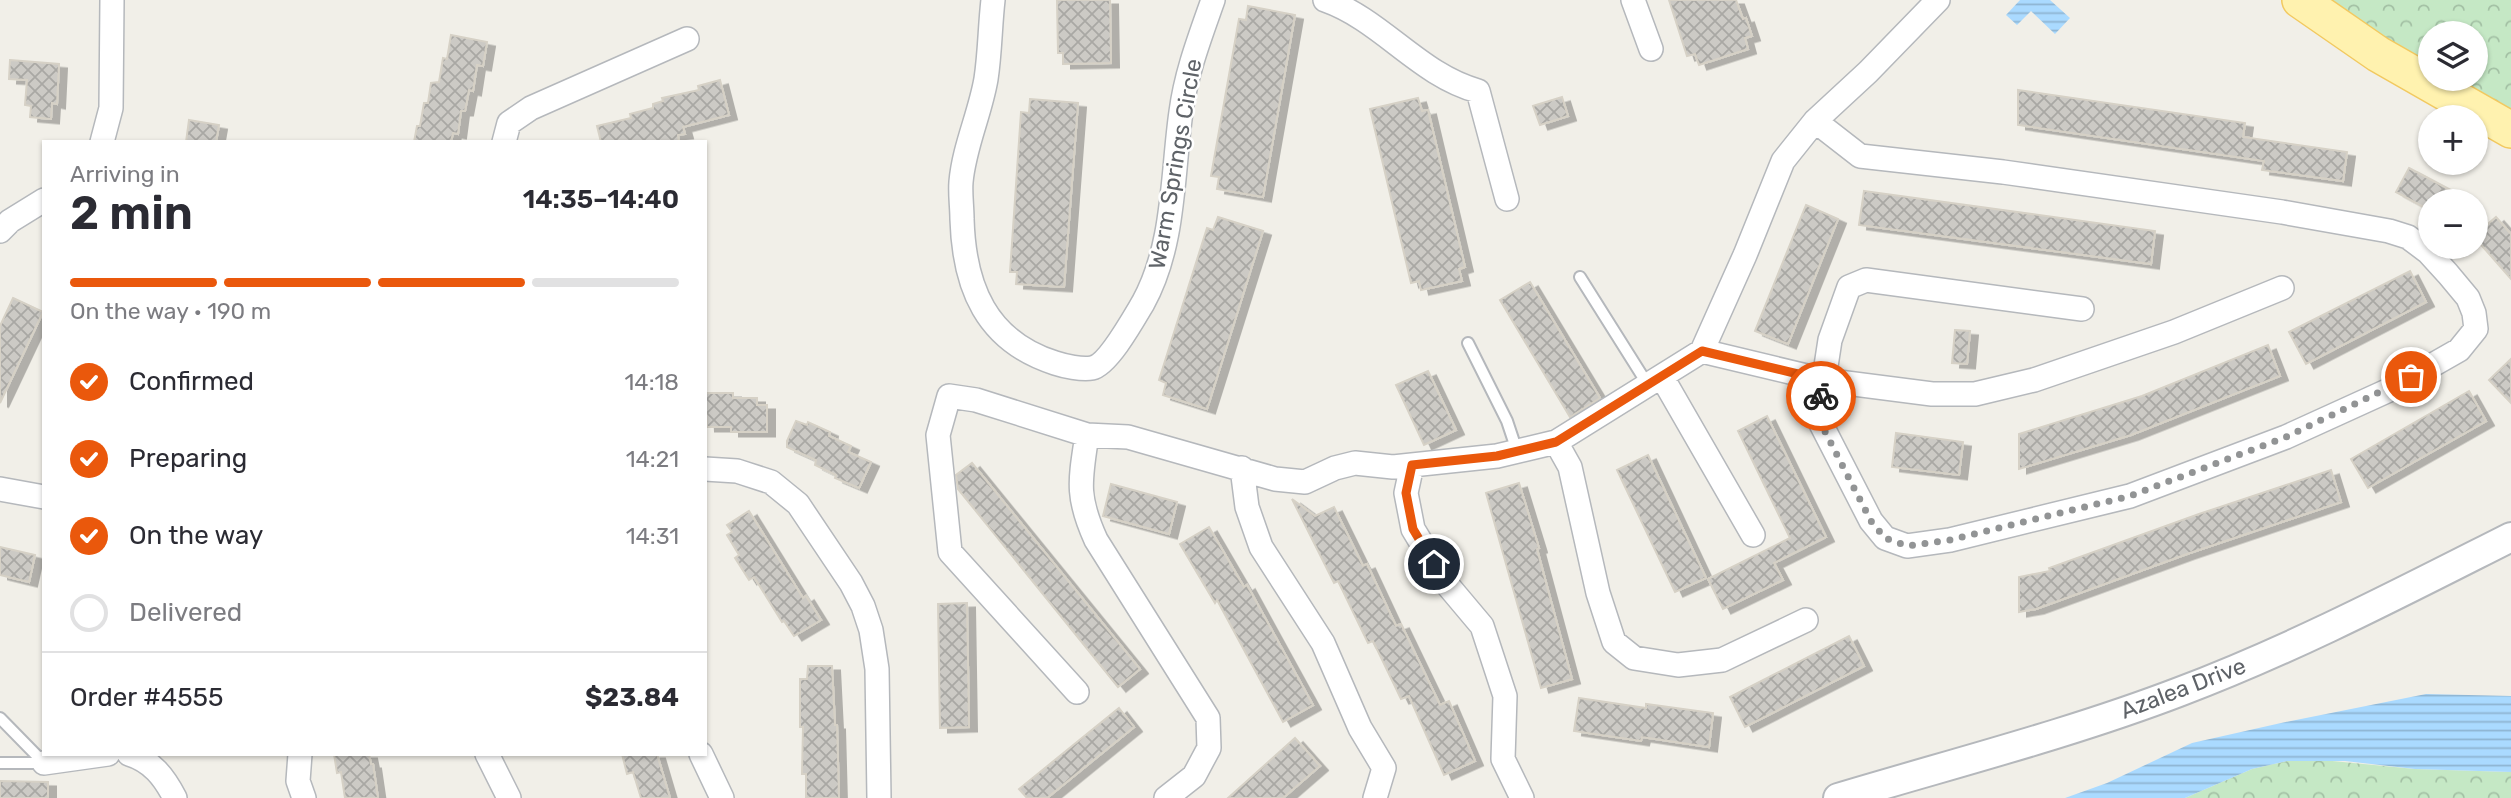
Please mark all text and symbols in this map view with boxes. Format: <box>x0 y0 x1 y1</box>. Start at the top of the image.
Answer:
map controls <box>2418 21 2488 259</box>
button: layers <box>2418 21 2488 91</box>
street label: Warm Springs Circle <box>1143 57 1207 271</box>
button: + <box>2418 105 2488 175</box>
text: Arriving in <box>70 160 180 188</box>
text: 14:35–14:40 <box>523 184 679 215</box>
text: 2 min <box>70 186 193 241</box>
button: − <box>2418 189 2488 259</box>
text: On the way · 190 m <box>70 297 271 325</box>
pin <box>2381 347 2441 407</box>
icon: bag <box>2392 358 2430 396</box>
courier <box>1786 361 1856 431</box>
icon: check <box>70 363 108 401</box>
text: Confirmed <box>129 366 254 397</box>
text: 14:18 <box>625 368 679 396</box>
icon: bike <box>1802 377 1840 415</box>
icon: check <box>70 440 108 478</box>
text: Preparing <box>129 443 247 474</box>
text: 14:21 <box>626 445 679 473</box>
icon: check <box>70 517 108 555</box>
text: On the way <box>129 520 263 551</box>
text: 14:31 <box>626 522 679 550</box>
pin <box>1404 534 1464 594</box>
icon: home <box>1415 545 1453 583</box>
text: Delivered <box>129 597 242 628</box>
street label: Azalea Drive <box>2116 651 2250 725</box>
text: Order #4555 <box>70 682 224 713</box>
text: $23.84 <box>585 682 679 713</box>

